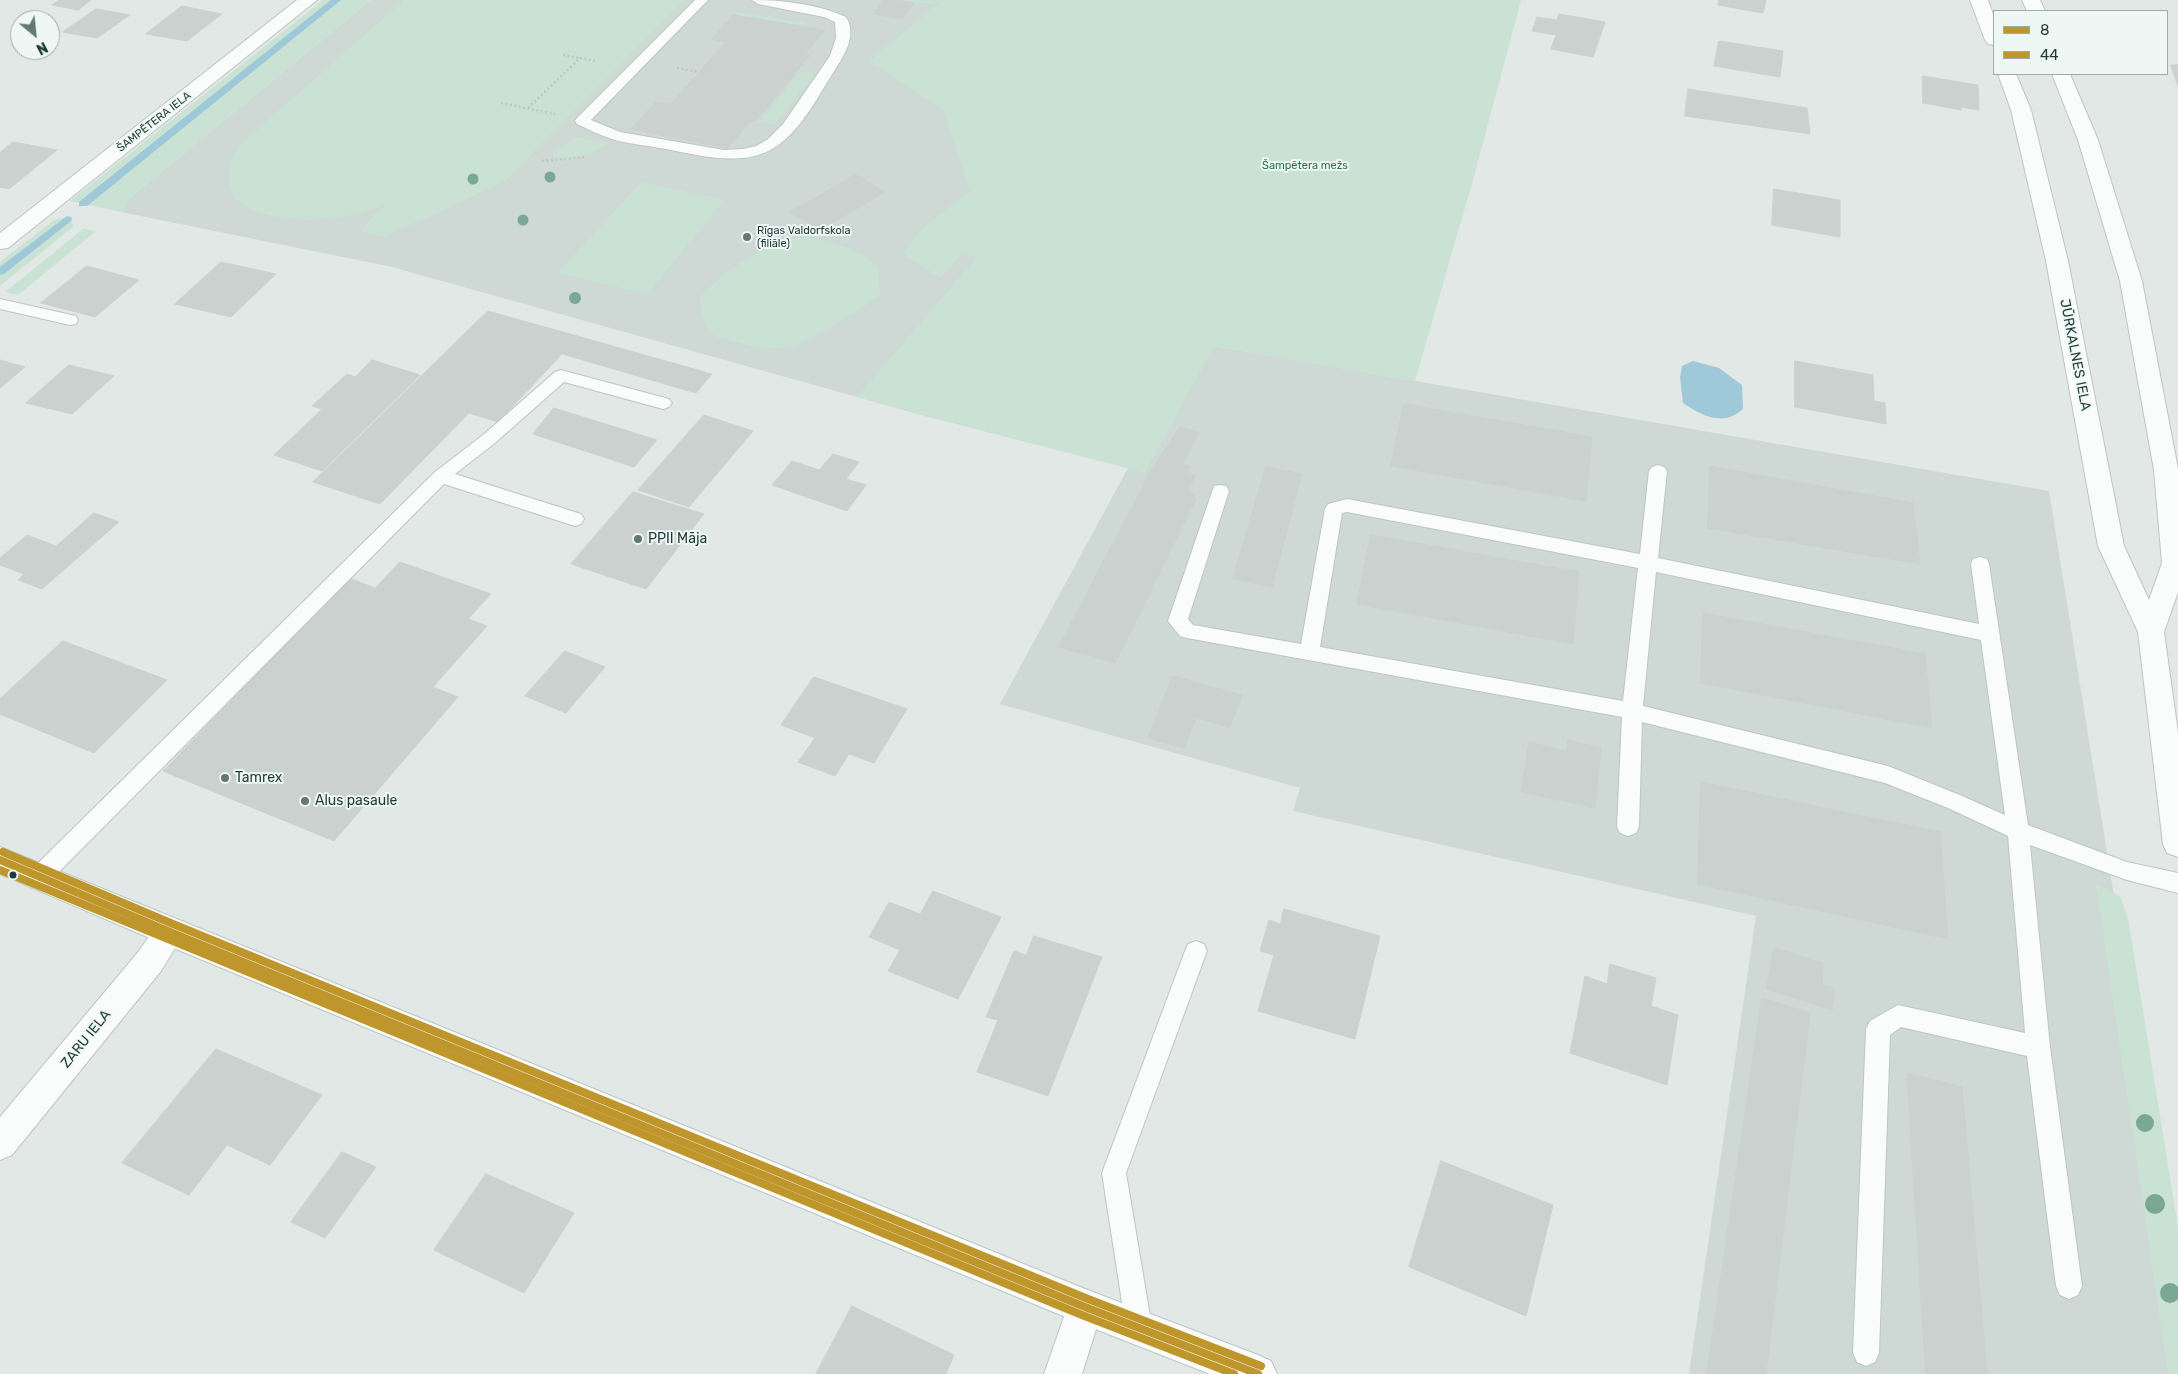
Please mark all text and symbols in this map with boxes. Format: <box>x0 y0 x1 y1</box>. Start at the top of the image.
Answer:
north arrow <box>10 10 60 60</box>
legend <box>1993 10 2168 75</box>
text: 8 <box>2040 21 2050 39</box>
text: N <box>33 38 50 58</box>
text: 44 <box>2040 46 2059 64</box>
street label: ŠAMPĒTERA IELA <box>114 89 194 155</box>
park label: Šampētera mežs <box>1262 159 1348 173</box>
place label: Rīgas Valdorfskola (filiāle) <box>757 224 850 250</box>
marker: Rīgas Valdorfskola (filiāle) <box>741 231 753 243</box>
street label: JŪRKALNES IELA <box>2056 298 2094 412</box>
place label: PPII Māja <box>648 531 707 547</box>
marker: PPII Māja <box>632 533 644 545</box>
place label: Tamrex <box>235 770 282 786</box>
marker: Tamrex <box>219 772 231 784</box>
place label: Alus pasaule <box>315 793 397 809</box>
marker: Alus pasaule <box>299 795 311 807</box>
unlabelled marker <box>8 870 18 880</box>
street label: ZARU IELA <box>58 1007 114 1071</box>

